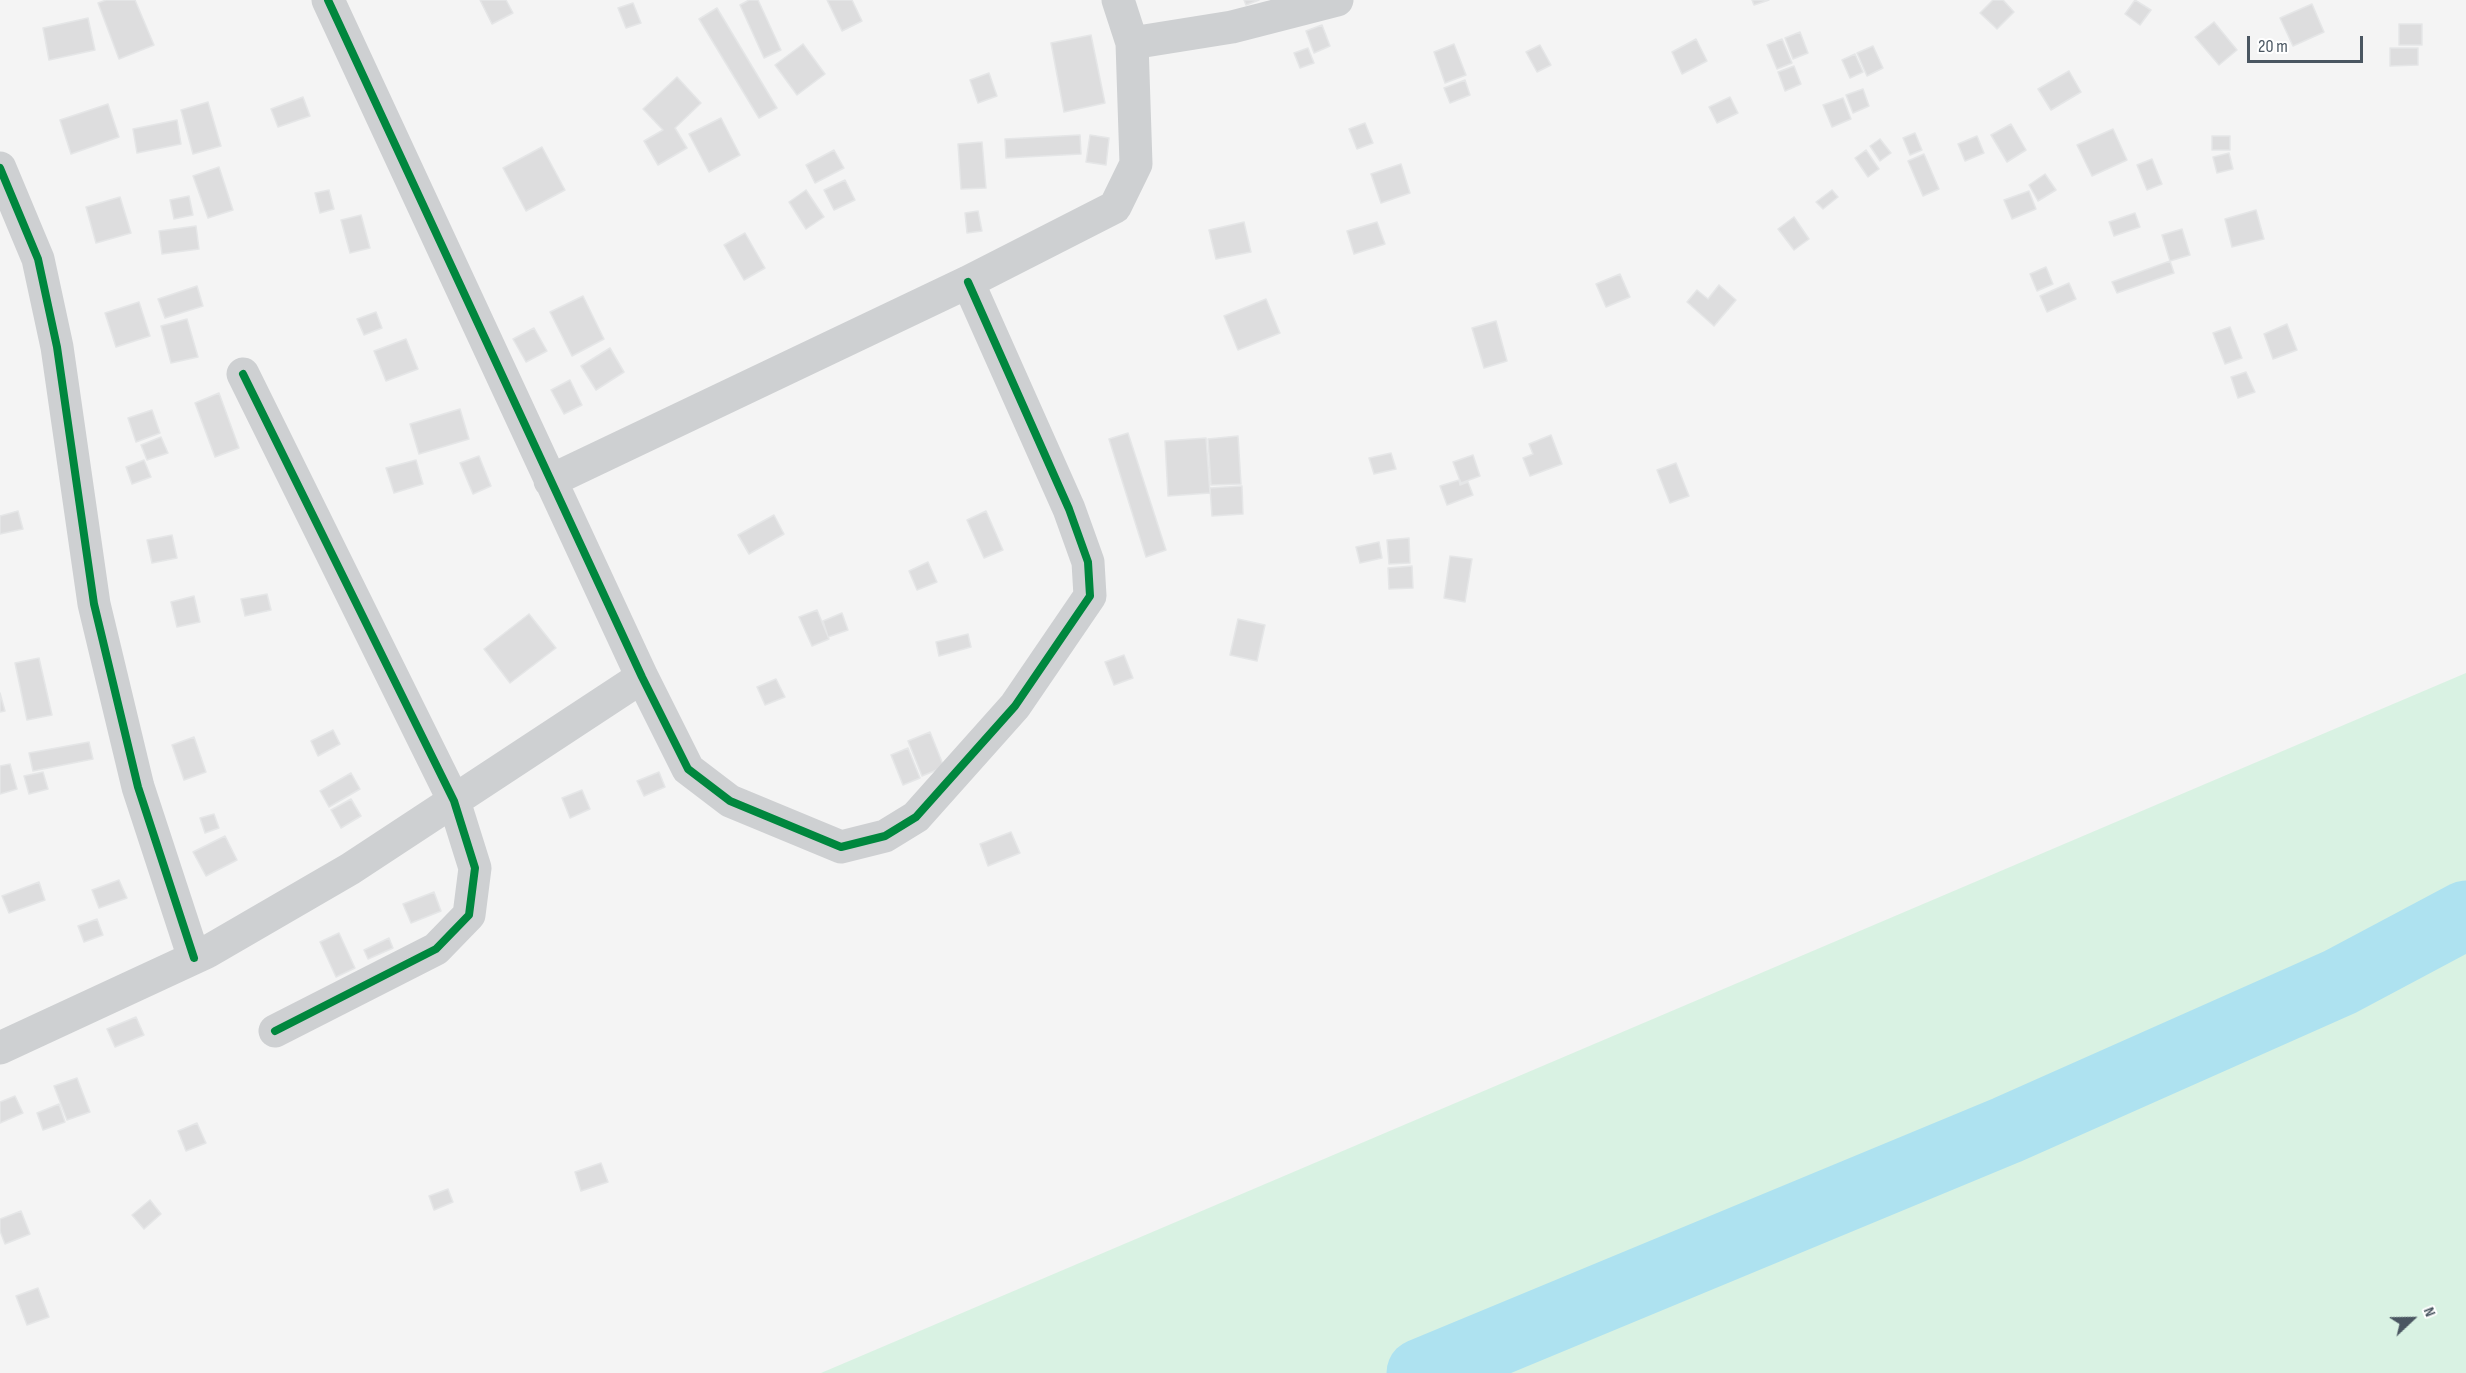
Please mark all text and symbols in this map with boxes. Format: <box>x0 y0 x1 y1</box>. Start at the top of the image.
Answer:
scale bar <box>2250 24 2366 62</box>
text: 20 m <box>2258 36 2288 57</box>
north arrow <box>2382 1289 2442 1349</box>
text: N <box>2419 1305 2440 1320</box>

